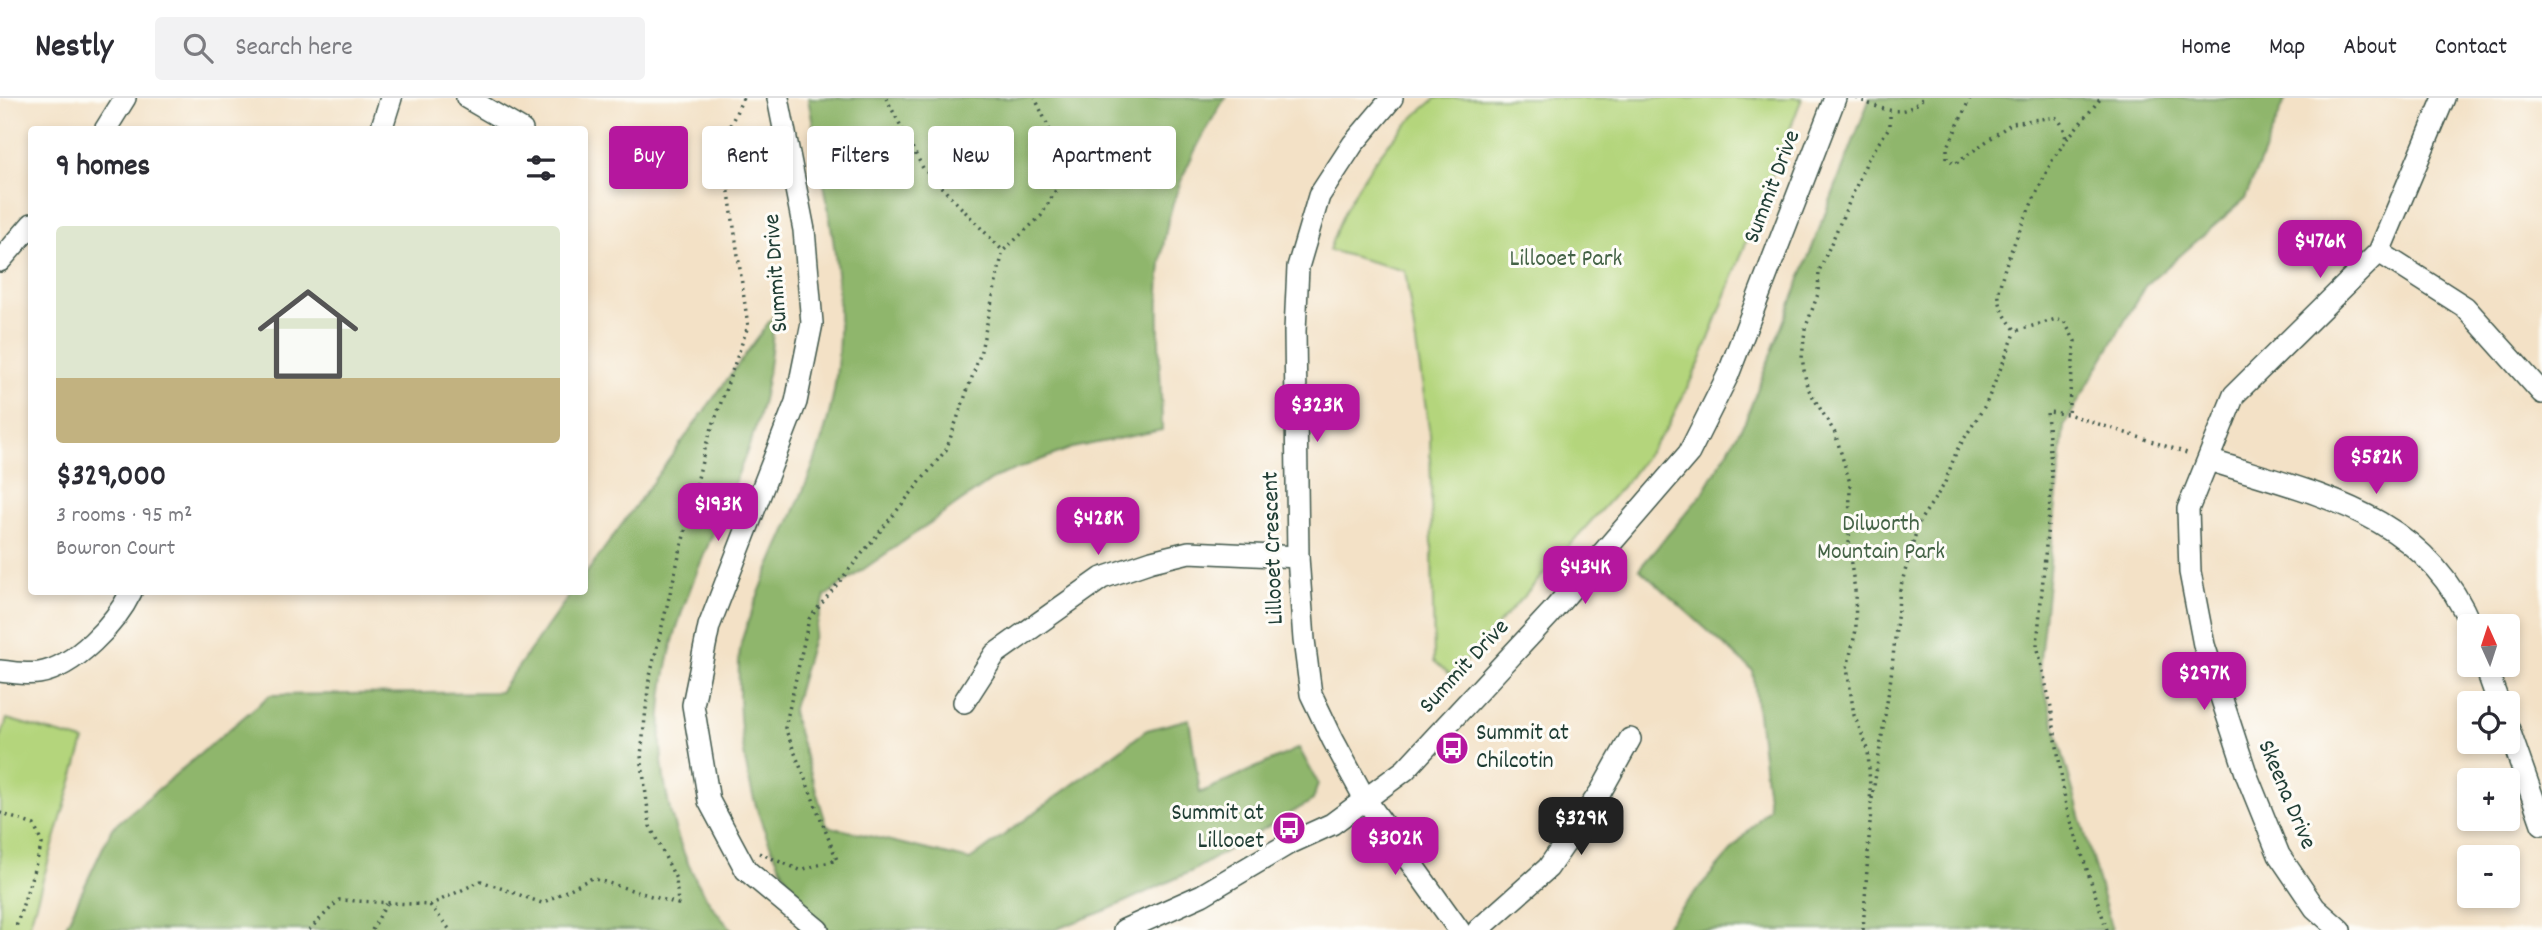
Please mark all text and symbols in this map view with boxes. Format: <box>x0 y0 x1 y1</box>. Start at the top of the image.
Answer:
search box <box>155 17 645 80</box>
text: Nestly <box>35 25 113 72</box>
icon: search <box>179 29 217 67</box>
text: Search here <box>235 30 353 67</box>
text: Home <box>2181 31 2231 65</box>
text: Map <box>2269 31 2305 65</box>
text: About <box>2343 31 2397 65</box>
text: Contact <box>2435 31 2507 65</box>
street label: Summit Drive <box>1736 125 1810 249</box>
chip: Buy <box>609 126 688 189</box>
chip: Rent <box>702 126 793 189</box>
chip: Filters <box>807 126 914 189</box>
chip: New <box>928 126 1014 189</box>
chip: Apartment <box>1028 126 1176 189</box>
text: 9 homes <box>56 147 150 190</box>
icon: filters <box>522 149 560 187</box>
street label: Summit Drive <box>756 213 798 333</box>
pin: $476K <box>2271 220 2369 280</box>
text: $476K <box>2294 226 2346 259</box>
park label: Lillooet Park <box>1510 243 1622 277</box>
icon: home <box>245 271 371 397</box>
pin: $323K <box>1268 384 1366 444</box>
text: $323K <box>1291 390 1343 423</box>
pin: $582K <box>2327 436 2425 496</box>
text: $582K <box>2350 442 2402 475</box>
text: $329,000 <box>56 457 166 500</box>
street label: Lillooet Crescent <box>1254 471 1294 625</box>
pin: $193K <box>669 484 767 543</box>
text: $193K <box>694 489 742 522</box>
pin: $428K <box>1049 498 1147 557</box>
text: 3 rooms · 95 m² <box>56 500 192 533</box>
text: $428K <box>1072 503 1124 536</box>
park label: Dilworth Mountain Park <box>1817 508 1945 570</box>
text: Bowron Court <box>56 533 175 566</box>
pin: $434K <box>1536 546 1634 606</box>
text: $434K <box>1559 552 1611 585</box>
street label: Summit Drive <box>1412 612 1518 722</box>
north arrow <box>2457 614 2520 677</box>
map controls <box>2457 614 2520 908</box>
pin: $297K <box>2155 652 2253 712</box>
text: $297K <box>2178 658 2230 691</box>
button: locate <box>2457 691 2520 754</box>
place label: Summit at Chilcotin <box>1476 717 1569 779</box>
bus stop icon: Summit at Chilcotin <box>1433 729 1471 767</box>
street label: Skeena Drive <box>2248 735 2324 855</box>
button: + <box>2457 768 2520 831</box>
place label: Summit at Lillooet <box>1171 797 1264 859</box>
pin: $329K <box>1532 798 1630 857</box>
text: $329K <box>1554 803 1608 836</box>
bus stop icon: Summit at Lillooet <box>1270 809 1308 847</box>
pin: $302K <box>1346 818 1444 877</box>
text: $302K <box>1367 823 1423 856</box>
button: − <box>2457 845 2520 908</box>

